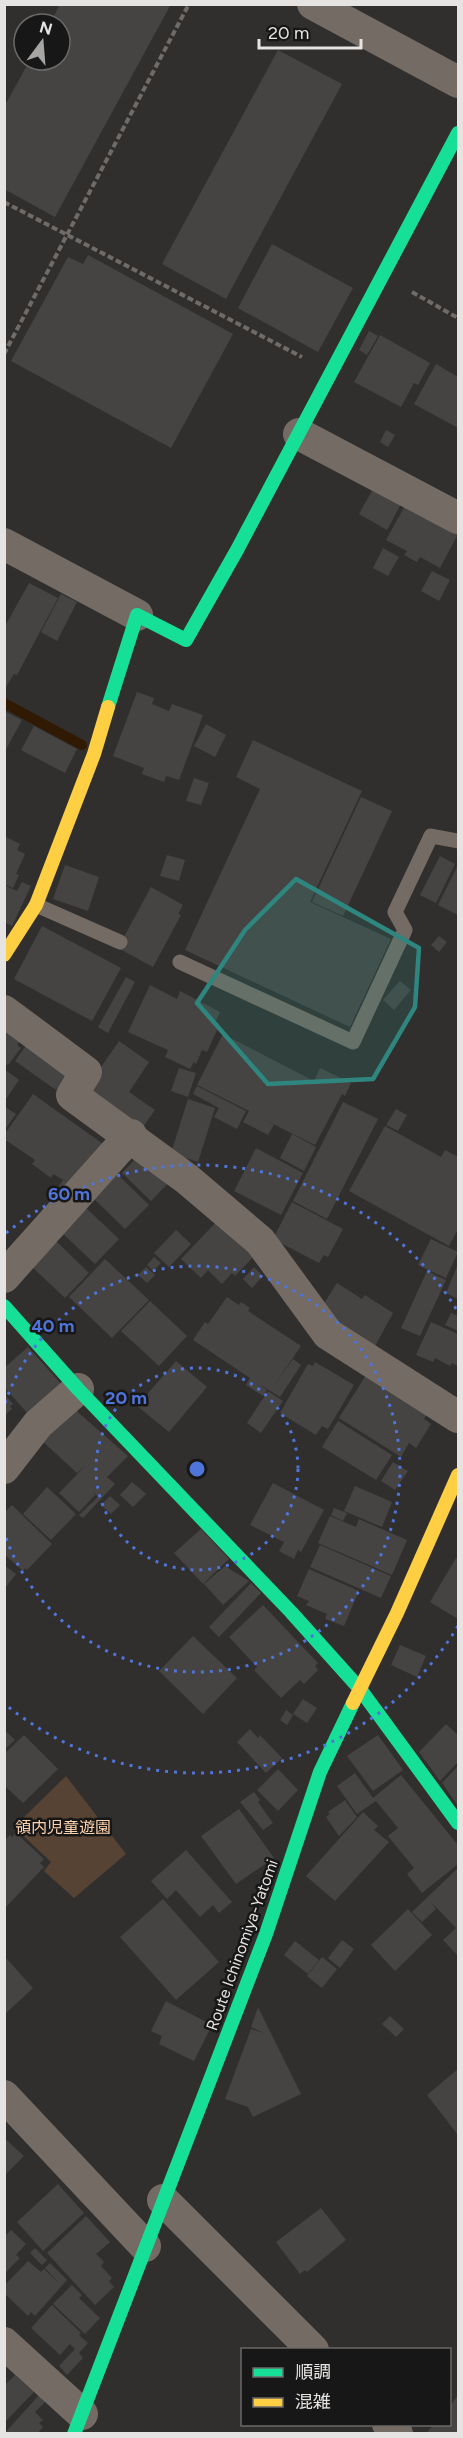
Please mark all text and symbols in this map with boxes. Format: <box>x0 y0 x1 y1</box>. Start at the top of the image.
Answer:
north arrow <box>12 12 72 72</box>
scale bar <box>259 12 361 50</box>
text: N <box>37 17 55 39</box>
text: 20 m <box>268 22 309 44</box>
text: 60 m <box>48 1183 90 1205</box>
text: 40 m <box>31 1315 75 1337</box>
text: 20 m <box>105 1387 147 1409</box>
centre of rings <box>187 1459 207 1479</box>
park label: 領内児童遊園 <box>15 1818 111 1837</box>
street label: Route Ichinomiya-Yatomi <box>202 1857 282 2033</box>
legend <box>241 2348 451 2426</box>
text: 順調 <box>295 2361 331 2383</box>
text: 混雑 <box>295 2391 331 2413</box>

